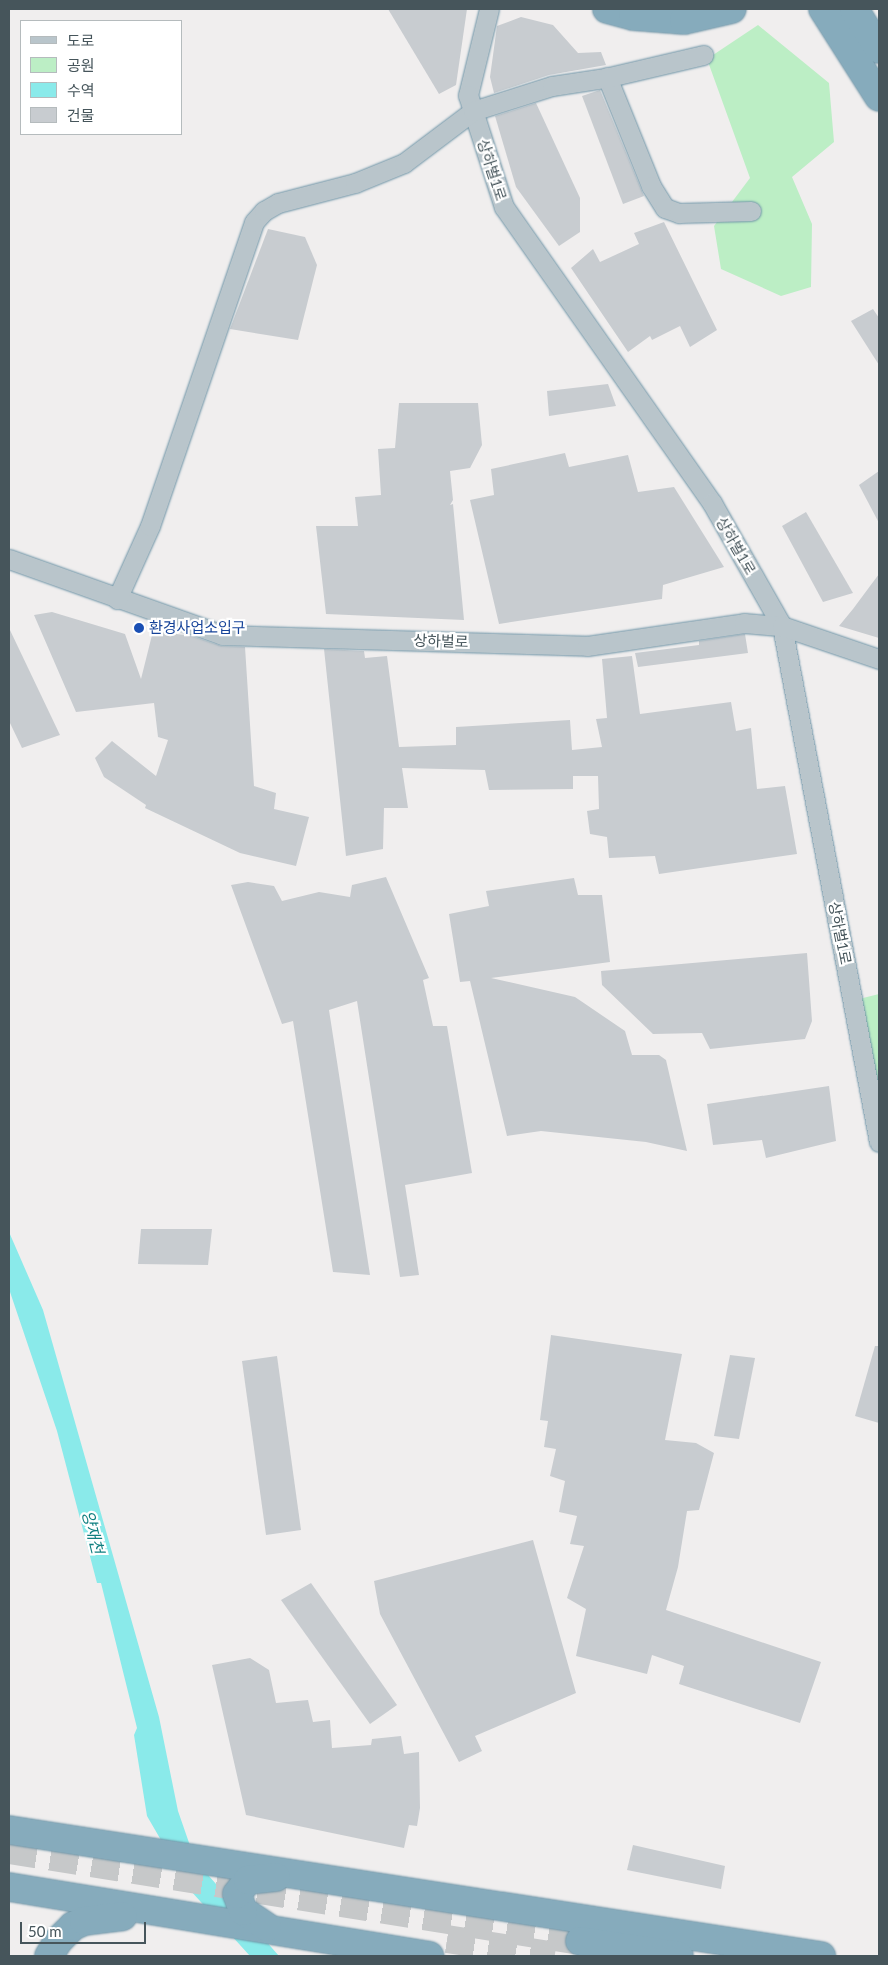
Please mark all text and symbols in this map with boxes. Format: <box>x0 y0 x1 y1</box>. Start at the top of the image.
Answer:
legend <box>20 20 182 135</box>
text: 도로 <box>67 31 95 49</box>
text: 공원 <box>67 56 95 74</box>
text: 수역 <box>67 81 95 99</box>
text: 건물 <box>67 106 95 124</box>
street label: 상하벌1로 <box>474 137 510 203</box>
street label: 상하벌1로 <box>712 514 760 578</box>
place label: 환경사업소입구 <box>149 619 246 637</box>
marker: 환경사업소입구 <box>133 622 145 634</box>
street label: 상하벌로 <box>413 631 469 651</box>
street label: 상하벌1로 <box>825 900 855 966</box>
water label: 양재천 <box>78 1508 108 1556</box>
scale bar <box>22 1912 149 1944</box>
text: 50 m <box>28 1922 62 1940</box>

